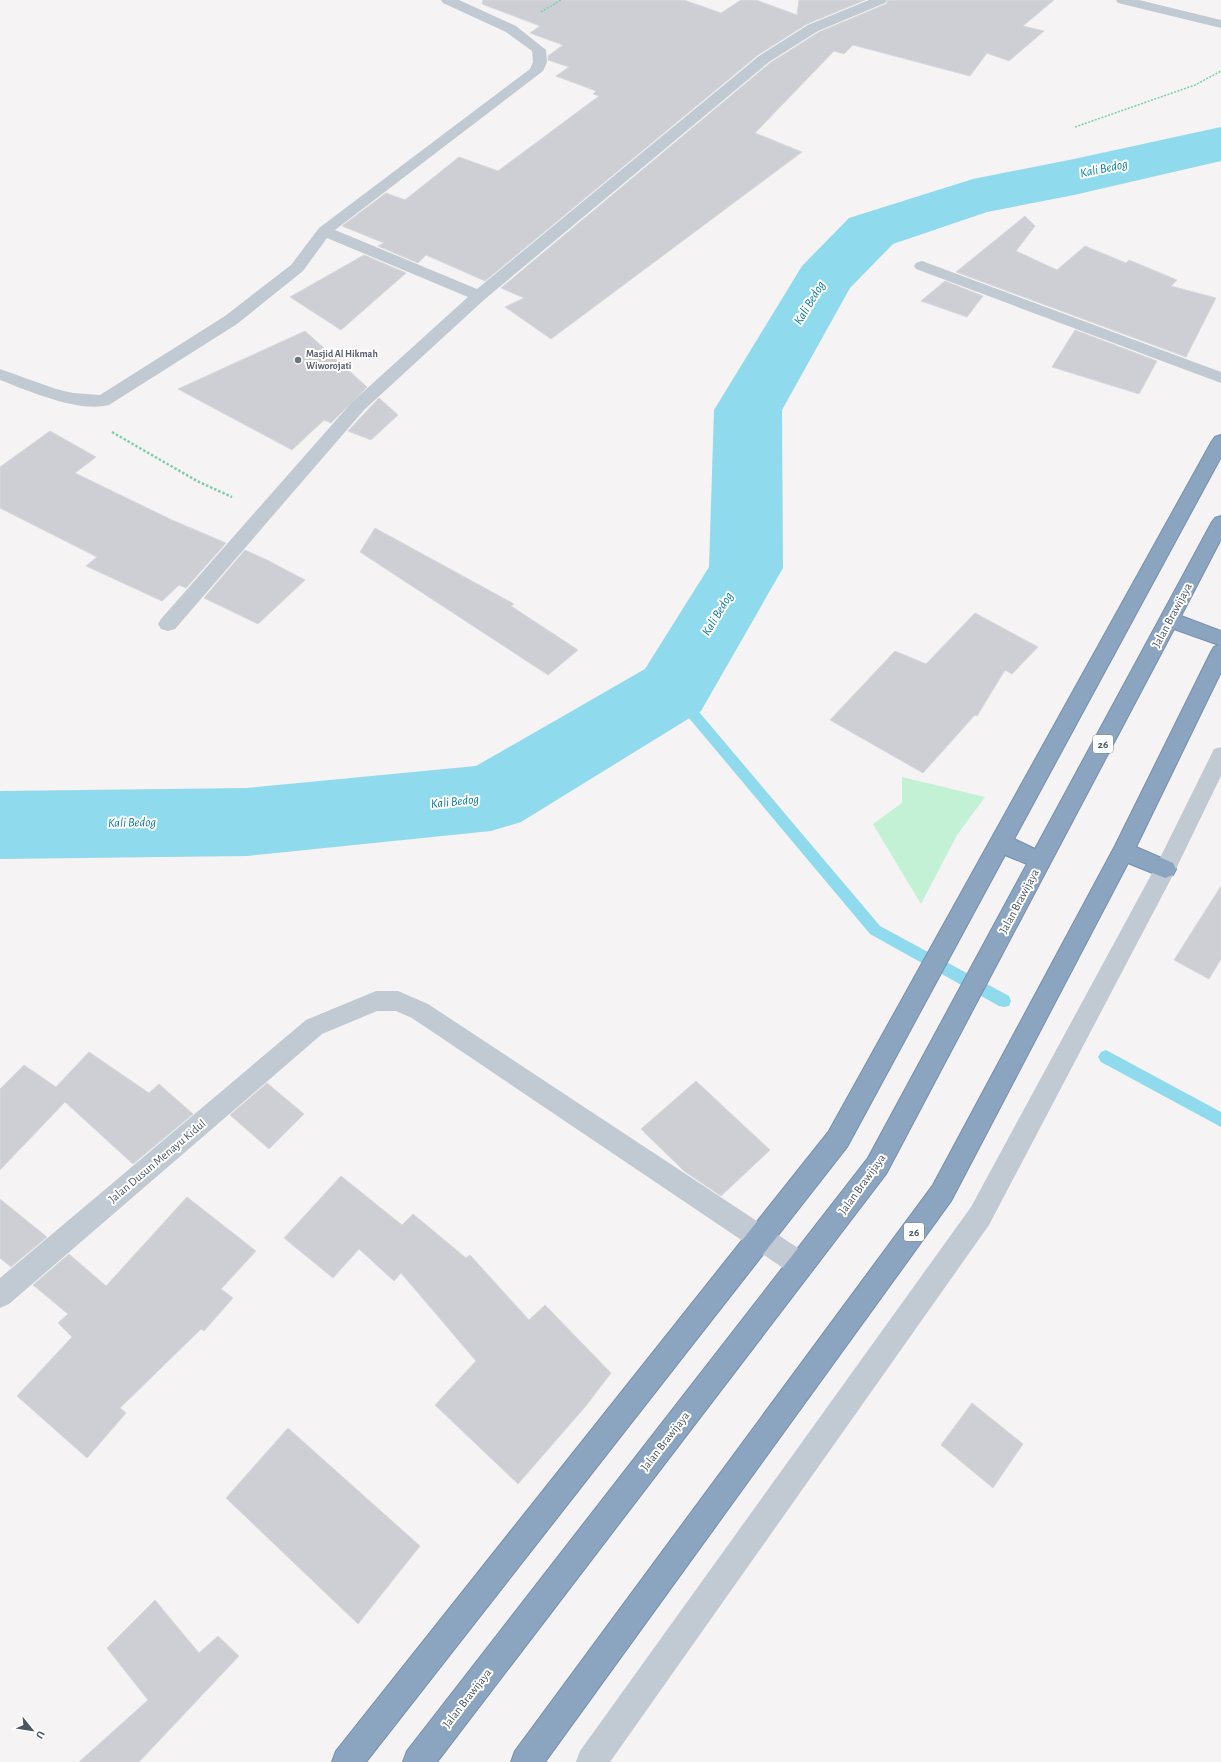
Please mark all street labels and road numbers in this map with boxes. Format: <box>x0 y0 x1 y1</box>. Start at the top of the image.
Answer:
street label: Jalan Brawijaya <box>1150 580 1195 650</box>
road number: 26 <box>1093 735 1113 753</box>
street label: Jalan Brawijaya <box>997 866 1042 936</box>
street label: Jalan Dusun Menayu Kidul <box>106 1117 208 1206</box>
street label: Jalan Brawijaya <box>836 1151 889 1217</box>
road number: 26 <box>904 1223 924 1241</box>
street label: Jalan Brawijaya <box>638 1409 693 1473</box>
street label: Jalan Brawijaya <box>440 1666 495 1730</box>

